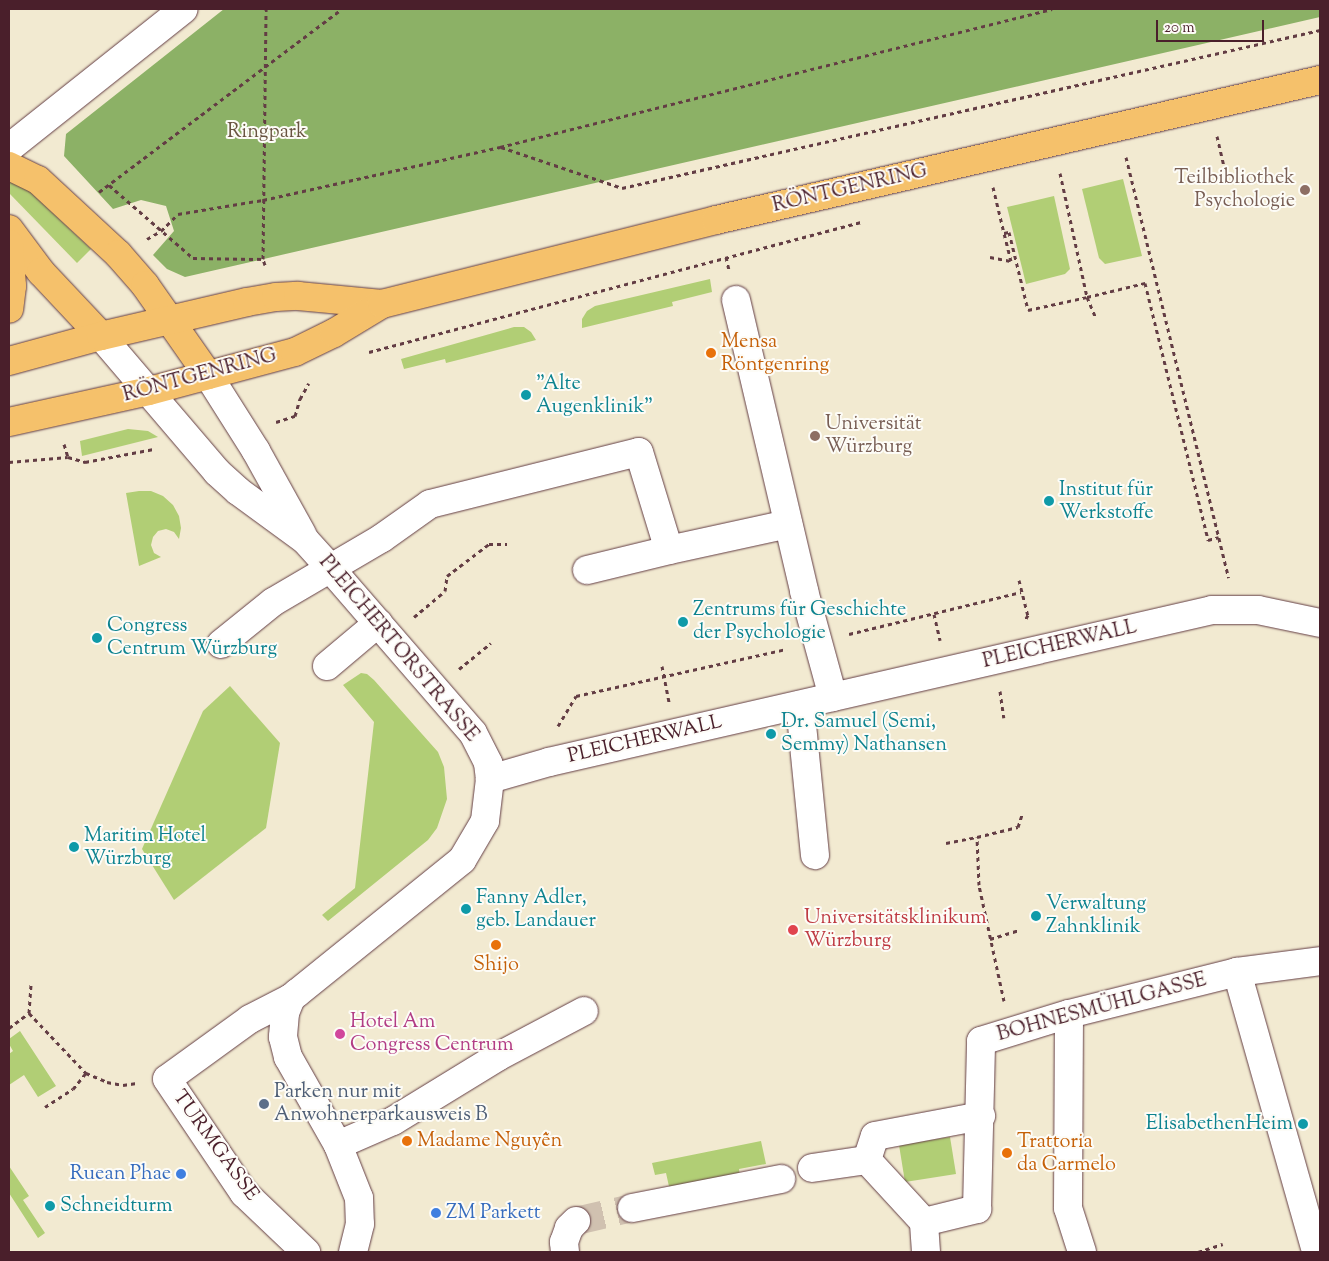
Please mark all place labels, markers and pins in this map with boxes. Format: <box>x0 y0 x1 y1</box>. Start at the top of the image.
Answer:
place label: Teilbibliothek Psychologie <box>1174 166 1295 213</box>
marker: Teilbibliothek Psychologie <box>1299 184 1311 196</box>
place label: Mensa Röntgenring <box>721 330 829 377</box>
marker: Mensa Röntgenring <box>705 347 717 359</box>
place label: "Alte Augenklinik" <box>536 372 653 419</box>
marker: "Alte Augenklinik" <box>520 389 532 401</box>
place label: Universität Würzburg <box>825 412 922 459</box>
marker: Universität Würzburg <box>809 430 821 442</box>
place label: Institut für Werkstoffe <box>1059 478 1154 525</box>
marker: Institut für Werkstoffe <box>1043 495 1055 507</box>
place label: Zentrums für Geschichte der Psychologie <box>693 598 906 645</box>
place label: Congress Centrum Würzburg <box>107 614 277 661</box>
marker: Zentrums für Geschichte der Psychologie <box>677 616 689 628</box>
marker: Congress Centrum Würzburg <box>91 632 103 644</box>
place label: Dr. Samuel (Semi, Semmy) Nathansen <box>781 710 947 757</box>
marker: Dr. Samuel (Semi, Semmy) Nathansen <box>765 728 777 740</box>
place label: Maritim Hotel Würzburg <box>84 824 206 871</box>
marker: Maritim Hotel Würzburg <box>68 841 80 853</box>
place label: Fanny Adler, geb. Landauer <box>476 886 596 933</box>
place label: Verwaltung Zahnklinik <box>1046 892 1146 939</box>
marker: Fanny Adler, geb. Landauer <box>460 903 472 915</box>
place label: Universitätsklinikum Würzburg <box>804 906 987 953</box>
marker: Verwaltung Zahnklinik <box>1030 910 1042 922</box>
marker: Universitätsklinikum Würzburg <box>786 923 800 937</box>
marker: Shijo <box>490 939 502 951</box>
place label: Shijo <box>473 953 519 977</box>
place label: Hotel Am Congress Centrum <box>350 1010 514 1057</box>
marker: Hotel Am Congress Centrum <box>334 1028 346 1040</box>
place label: Parken nur mit Anwohnerparkausweis B <box>274 1080 488 1127</box>
marker: Parken nur mit Anwohnerparkausweis B <box>258 1098 270 1110</box>
place label: ElisabethenHeim <box>1146 1112 1293 1136</box>
marker: ElisabethenHeim <box>1297 1118 1309 1130</box>
place label: Madame Nguyễn <box>417 1129 562 1153</box>
place label: Trattoria da Carmelo <box>1017 1130 1116 1177</box>
marker: Madame Nguyễn <box>401 1135 413 1147</box>
marker: Trattoria da Carmelo <box>1001 1147 1013 1159</box>
place label: Ruean Phae <box>70 1162 171 1186</box>
marker: Ruean Phae <box>175 1168 187 1180</box>
place label: Schneidturm <box>60 1194 173 1218</box>
marker: Schneidturm <box>44 1200 56 1212</box>
place label: ZM Parkett <box>446 1201 541 1225</box>
marker: ZM Parkett <box>430 1207 442 1219</box>

